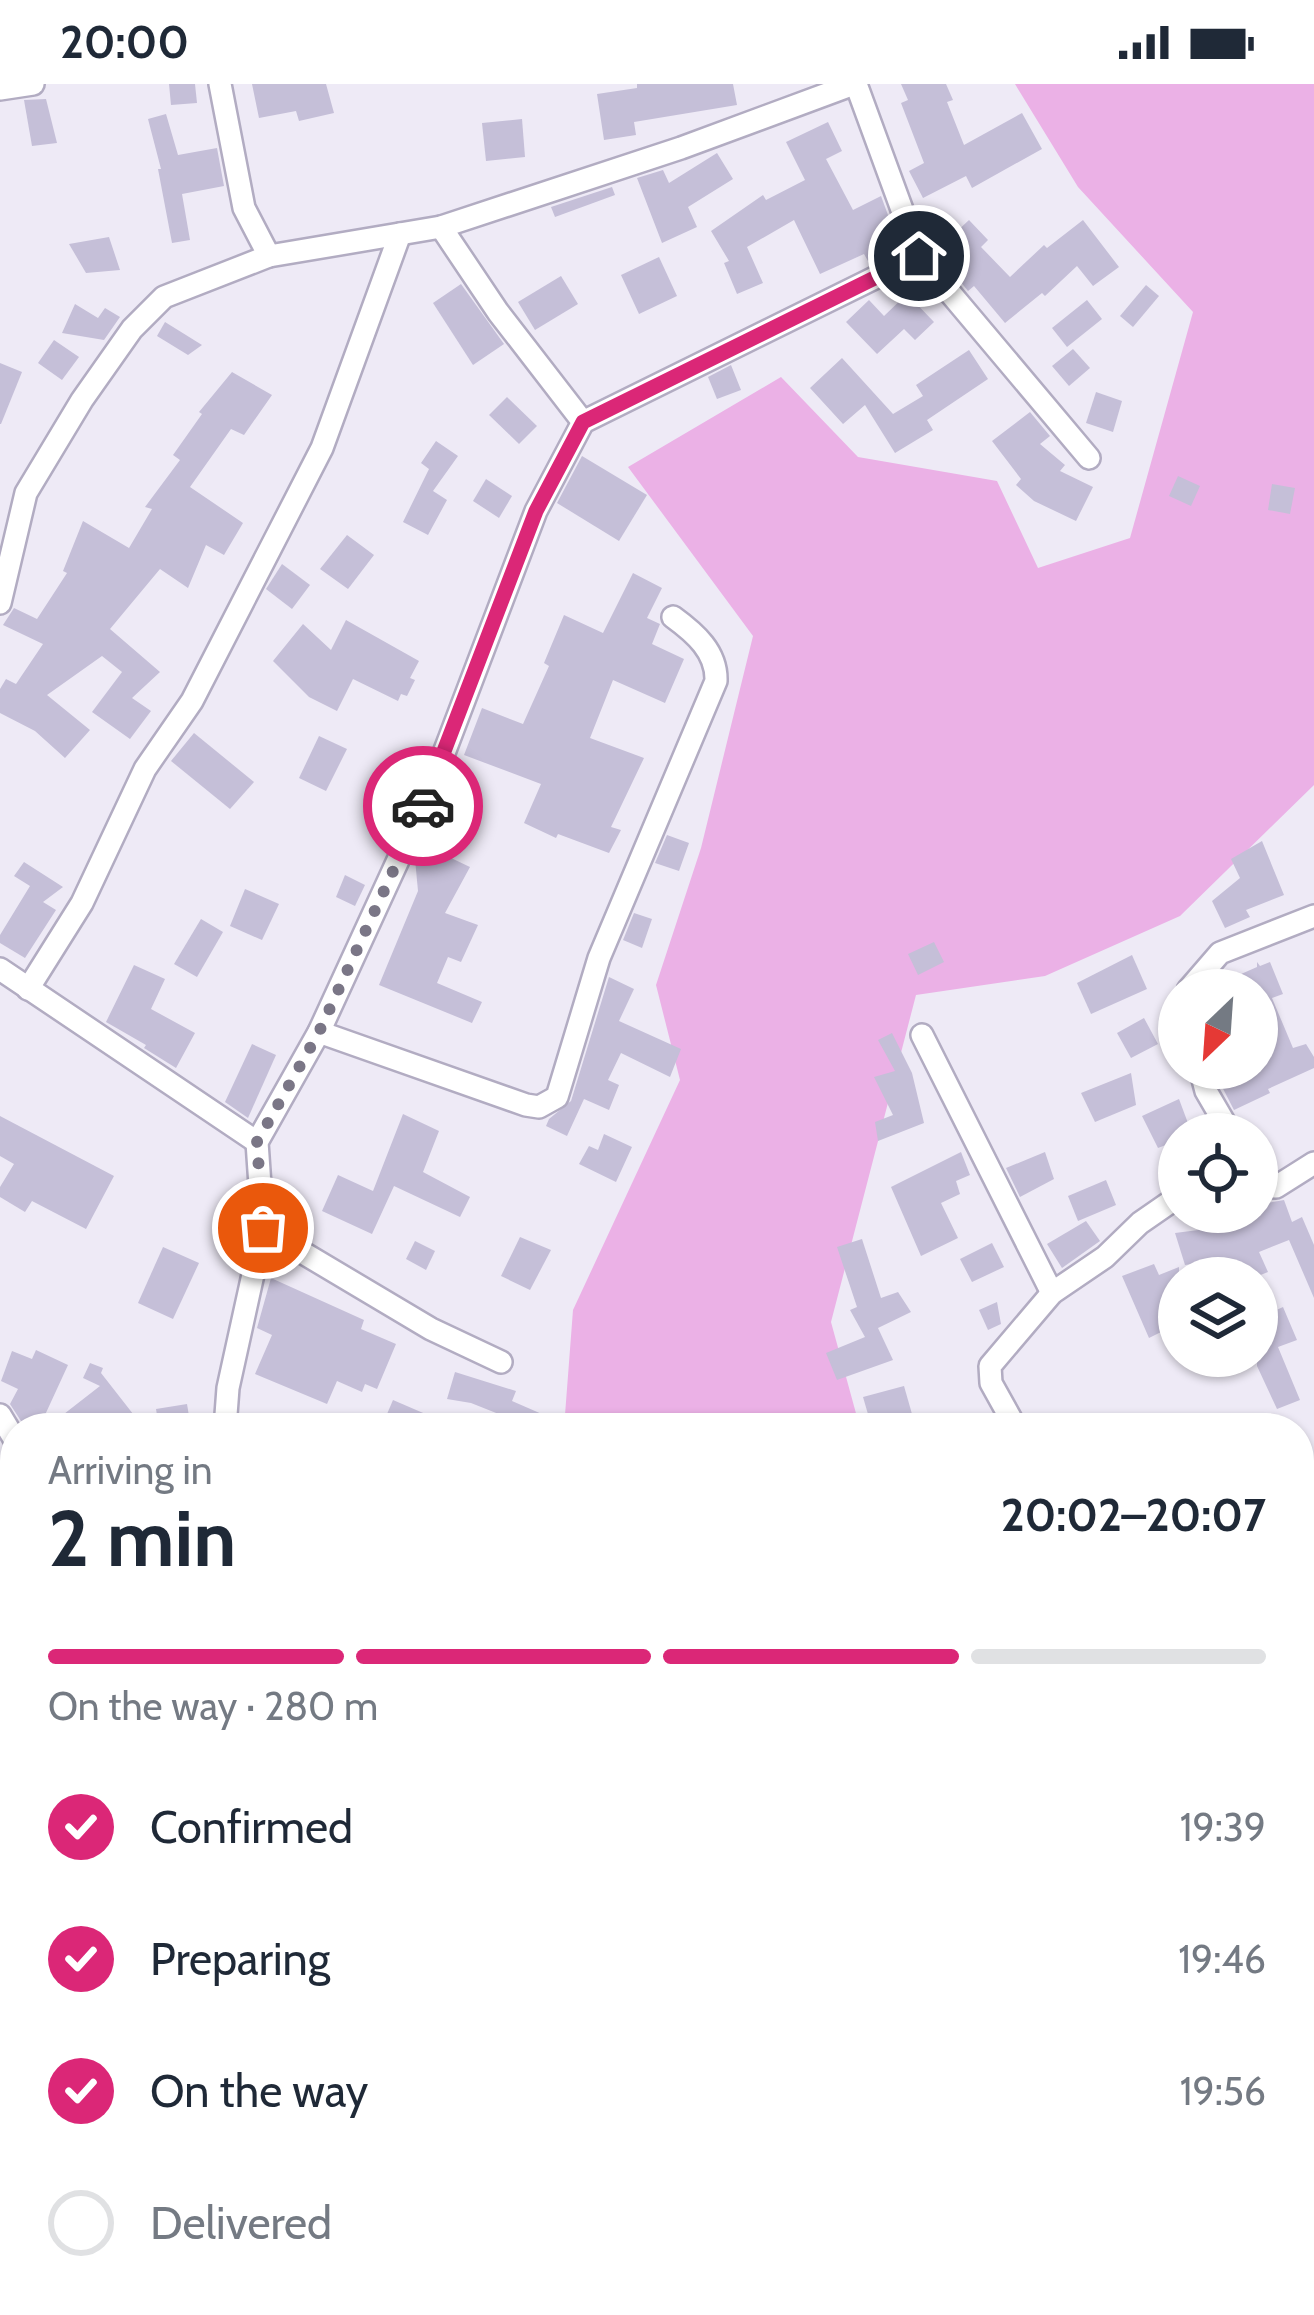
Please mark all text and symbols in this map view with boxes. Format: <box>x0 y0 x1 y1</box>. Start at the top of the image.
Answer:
text: 20:00 <box>60 15 189 69</box>
pin <box>868 205 970 307</box>
icon: home <box>886 223 952 289</box>
courier <box>363 746 483 866</box>
icon: car <box>390 773 456 839</box>
north arrow <box>1158 969 1278 1089</box>
map controls <box>1158 969 1278 1377</box>
button: locate <box>1158 1113 1278 1233</box>
pin <box>212 1177 314 1279</box>
icon: bag <box>230 1195 296 1261</box>
button: layers <box>1158 1257 1278 1377</box>
text: Arriving in <box>48 1446 212 1494</box>
text: 20:02–20:07 <box>1001 1488 1266 1542</box>
text: 2 min <box>48 1491 236 1586</box>
text: On the way · 280 m <box>48 1682 378 1730</box>
icon: check <box>48 1794 114 1860</box>
text: Confirmed <box>150 1800 353 1854</box>
text: 19:39 <box>1180 1803 1266 1851</box>
icon: check <box>48 1926 114 1992</box>
text: Preparing <box>150 1932 330 1986</box>
text: 19:46 <box>1178 1935 1266 1983</box>
icon: check <box>48 2058 114 2124</box>
text: On the way <box>150 2064 368 2118</box>
text: 19:56 <box>1180 2067 1266 2115</box>
text: Delivered <box>150 2196 332 2250</box>

